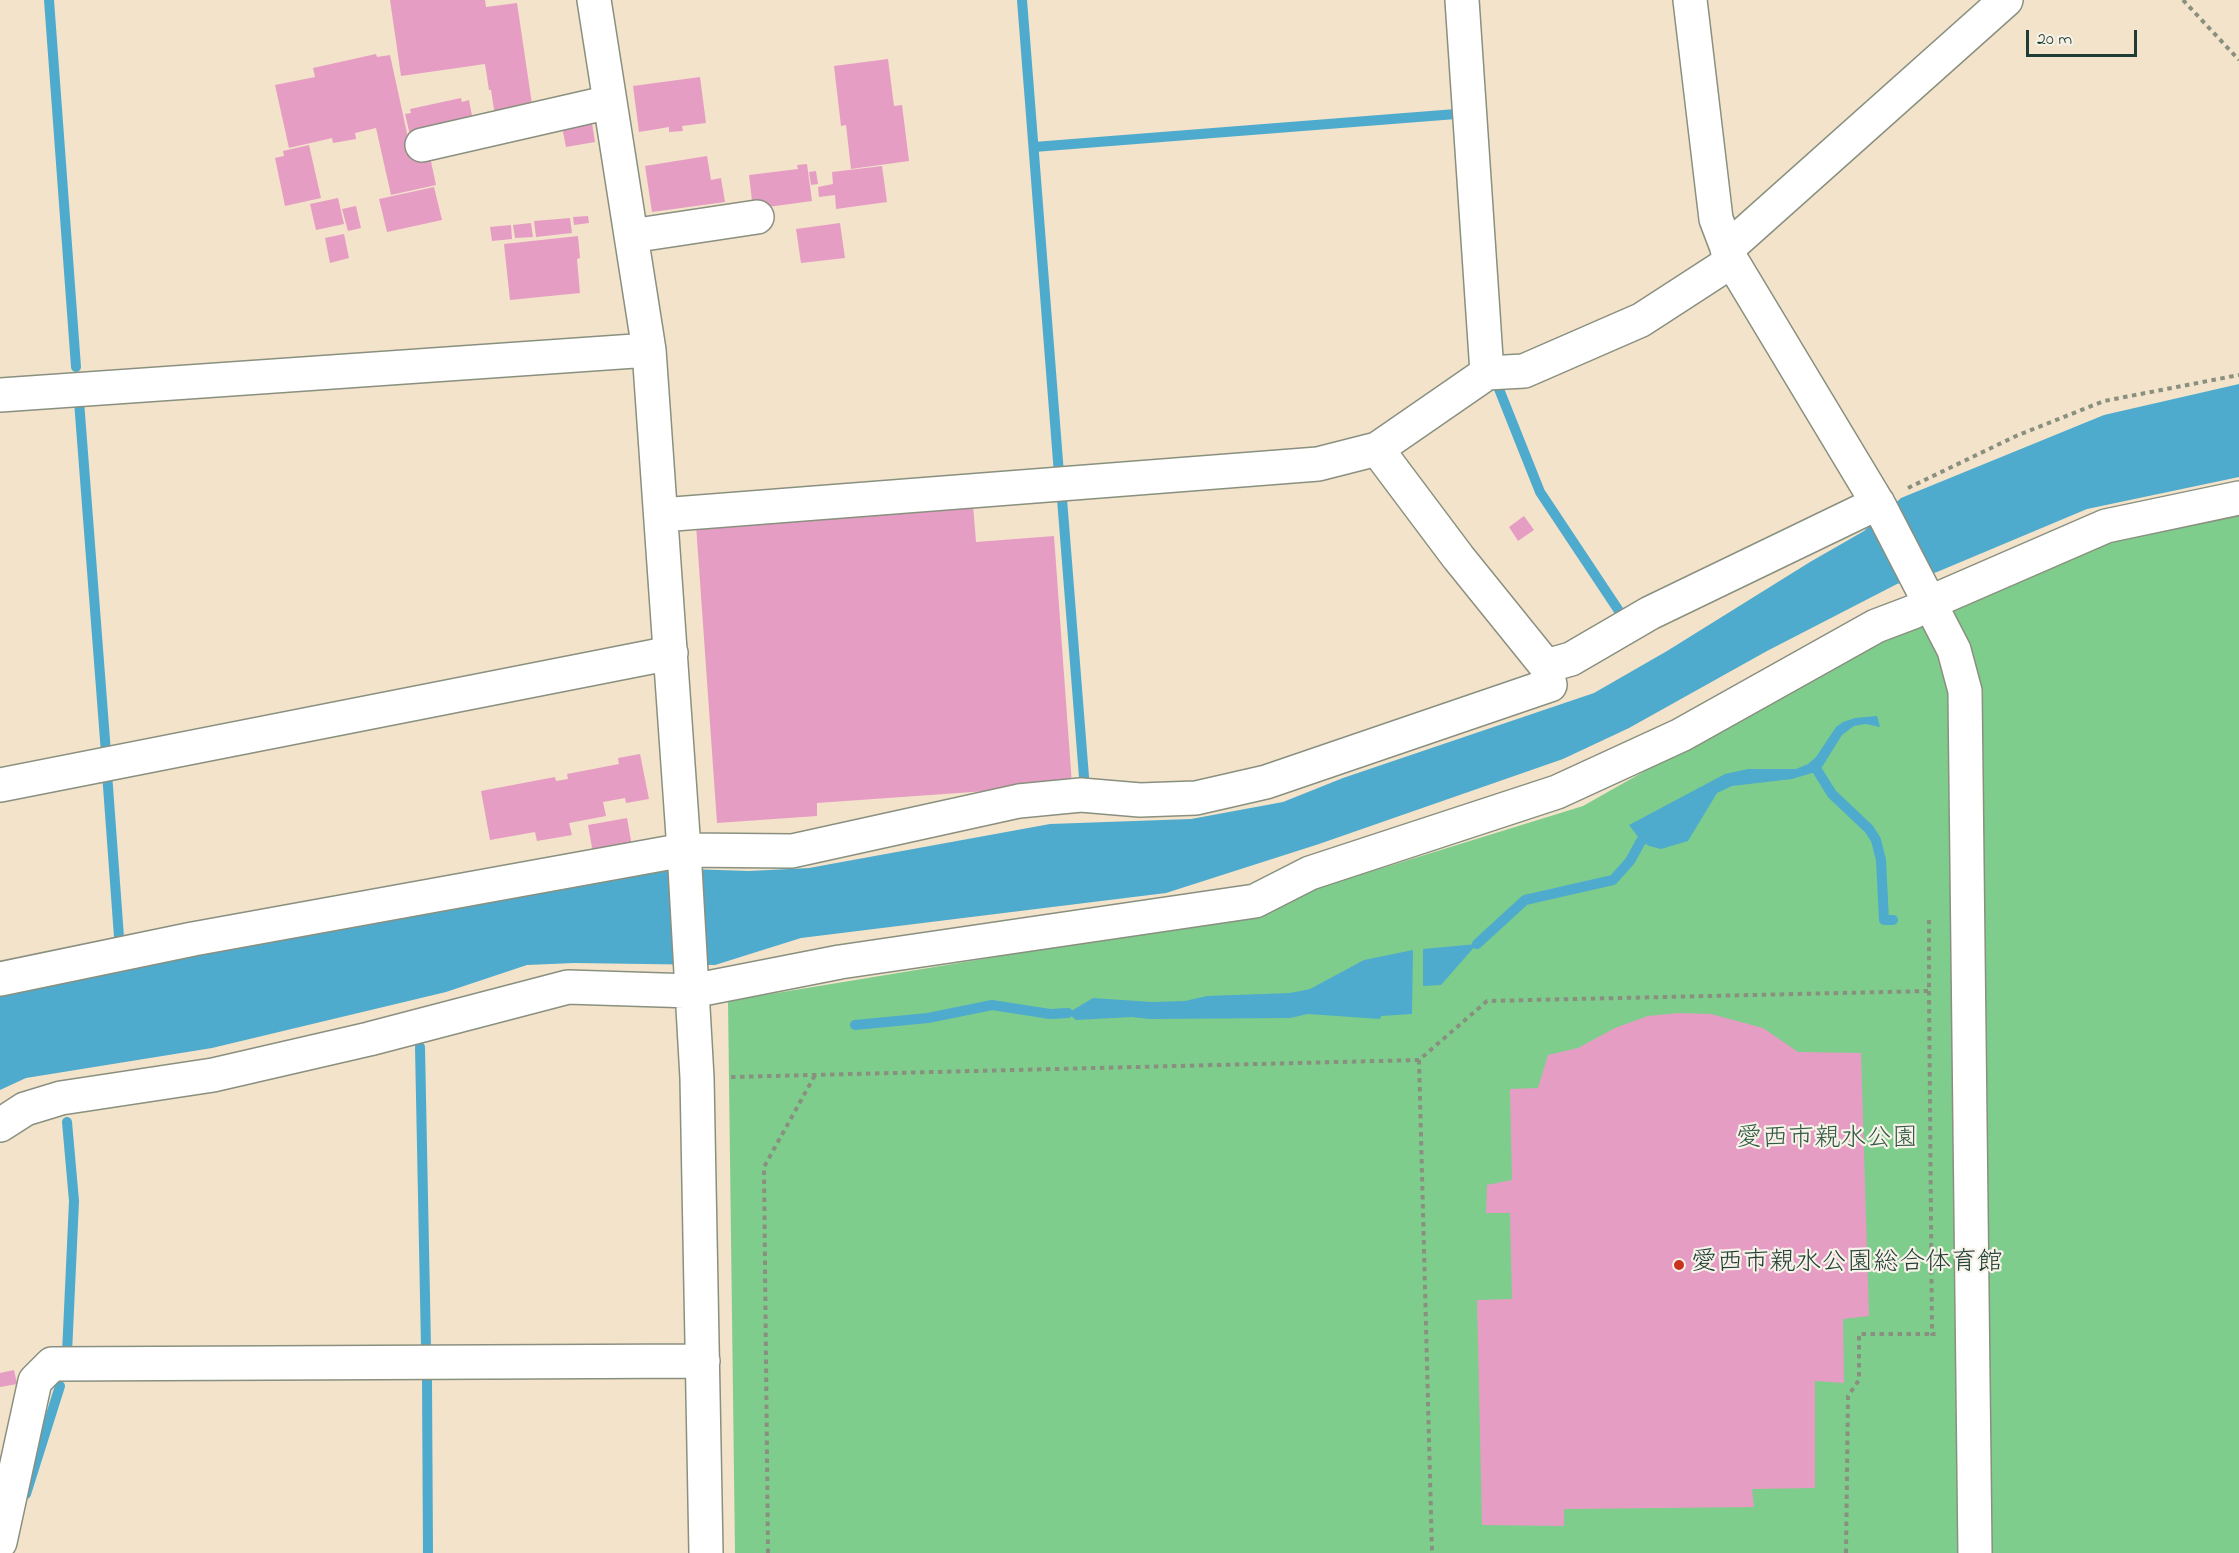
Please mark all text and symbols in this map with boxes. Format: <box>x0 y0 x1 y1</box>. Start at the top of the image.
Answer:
scale bar <box>2029 18 2140 56</box>
text: 20 m <box>2037 27 2072 53</box>
park label: 愛西市親水公園 <box>1736 1125 1918 1157</box>
place label: 愛西市親水公園総合体育館 <box>1691 1249 2003 1281</box>
marker: 愛西市親水公園総合体育館 <box>1672 1258 1686 1272</box>

